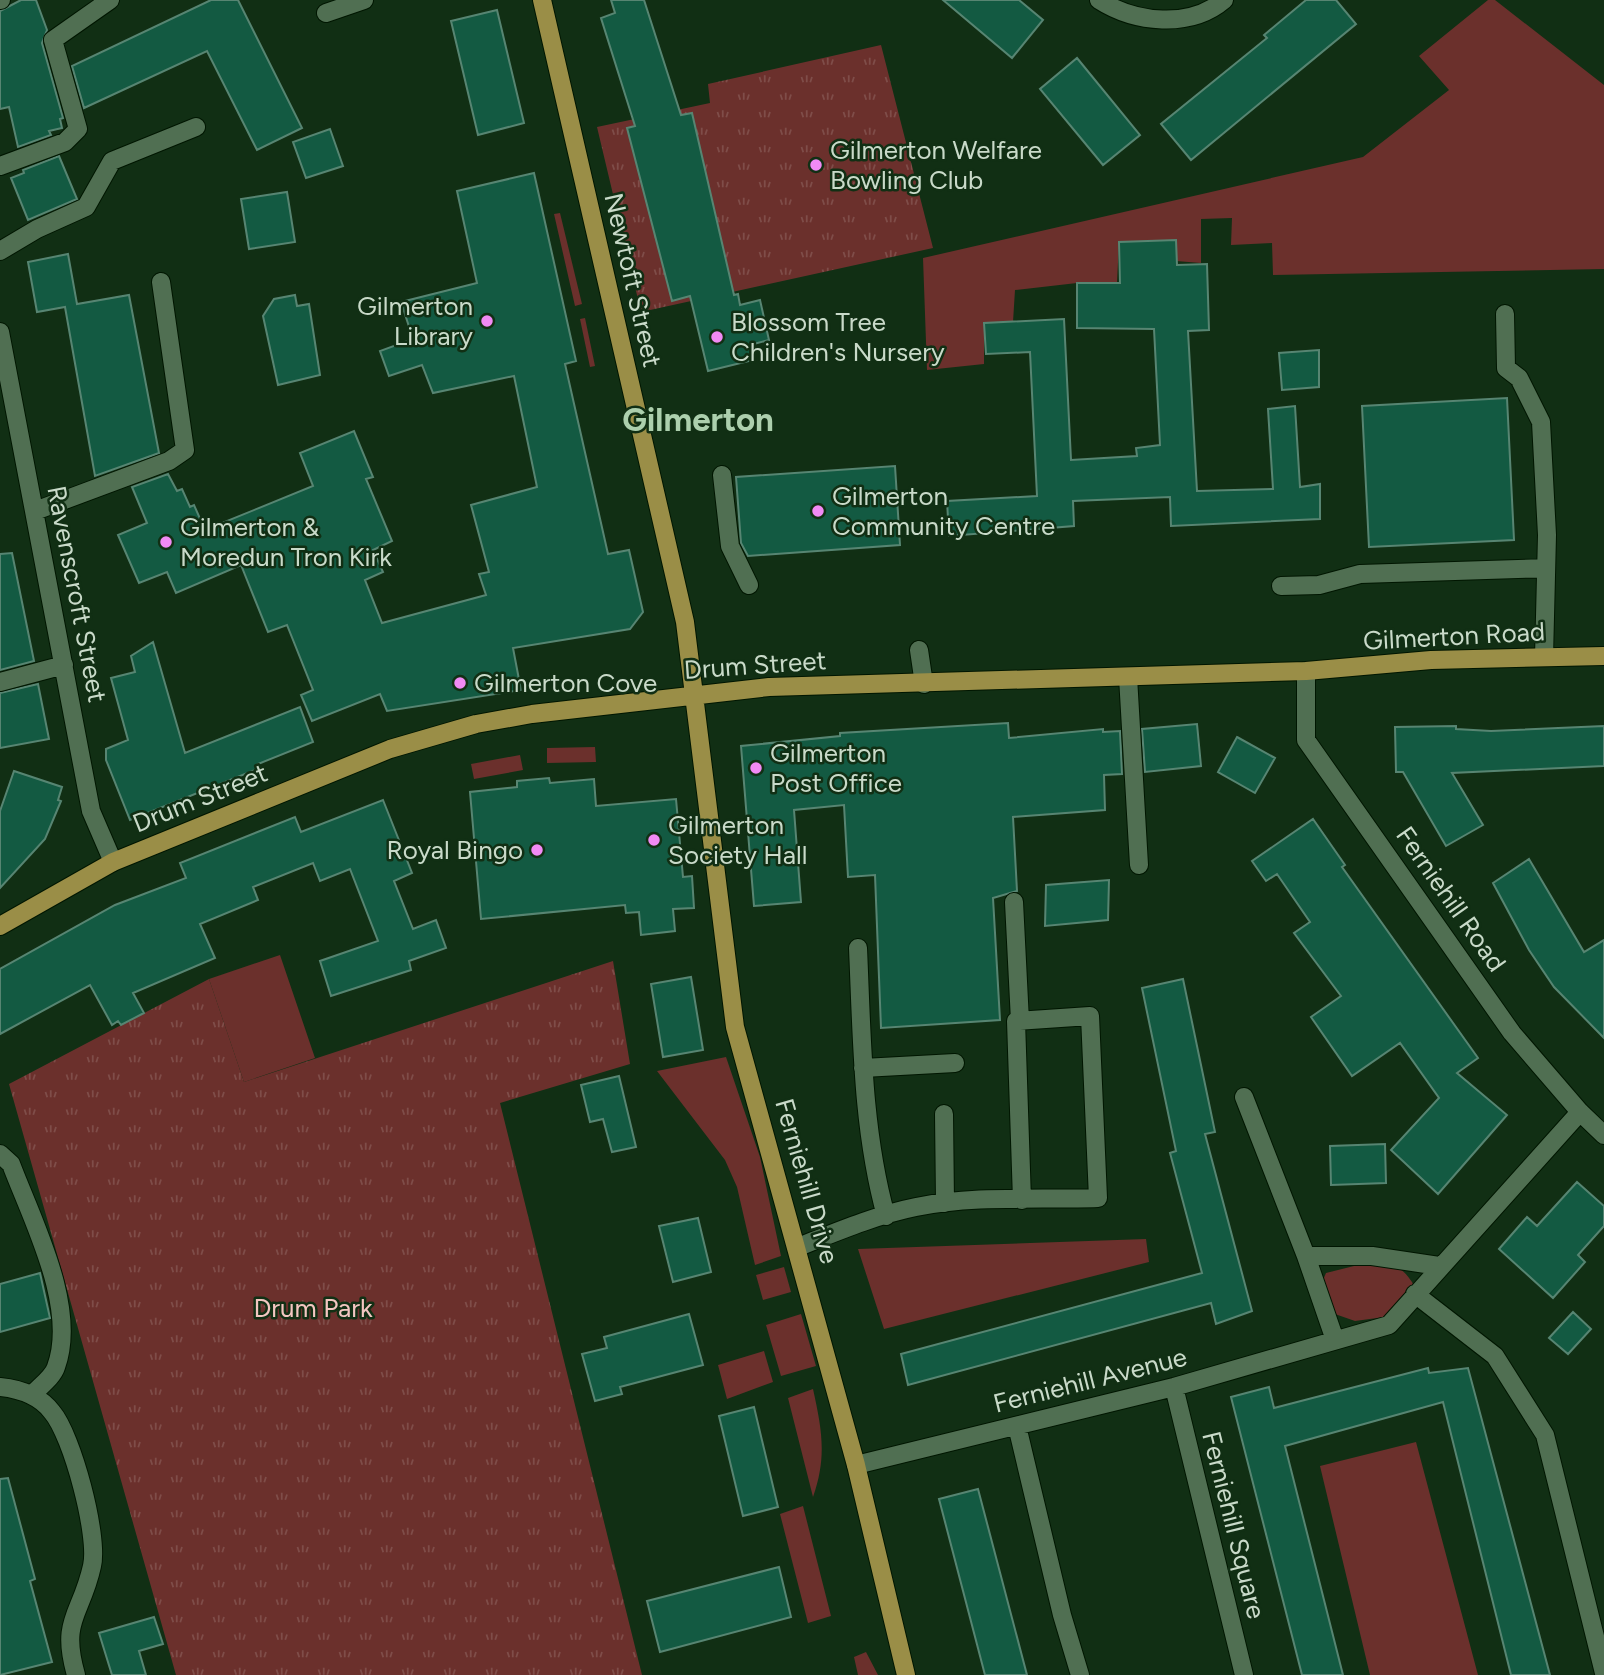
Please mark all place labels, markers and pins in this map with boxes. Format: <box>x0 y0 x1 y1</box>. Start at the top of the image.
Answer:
place label: Gilmerton Welfare Bowling Club <box>830 134 1042 196</box>
marker: Gilmerton Welfare Bowling Club <box>808 157 824 173</box>
place label: Gilmerton Library <box>357 290 473 352</box>
place label: Blossom Tree Children's Nursery <box>731 306 945 368</box>
marker: Gilmerton Library <box>479 313 495 329</box>
marker: Blossom Tree Children's Nursery <box>709 329 725 345</box>
place label: Gilmerton Community Centre <box>832 480 1055 542</box>
marker: Gilmerton Community Centre <box>810 503 826 519</box>
place label: Gilmerton & Moredun Tron Kirk <box>180 511 392 573</box>
marker: Gilmerton & Moredun Tron Kirk <box>158 534 174 550</box>
place label: Gilmerton Cove <box>474 667 657 699</box>
marker: Gilmerton Cove <box>452 675 468 691</box>
place label: Gilmerton Post Office <box>770 737 902 799</box>
marker: Gilmerton Post Office <box>748 760 764 776</box>
place label: Gilmerton Society Hall <box>668 809 808 871</box>
marker: Gilmerton Society Hall <box>646 832 662 848</box>
place label: Royal Bingo <box>386 834 523 866</box>
marker: Royal Bingo <box>529 842 545 858</box>

